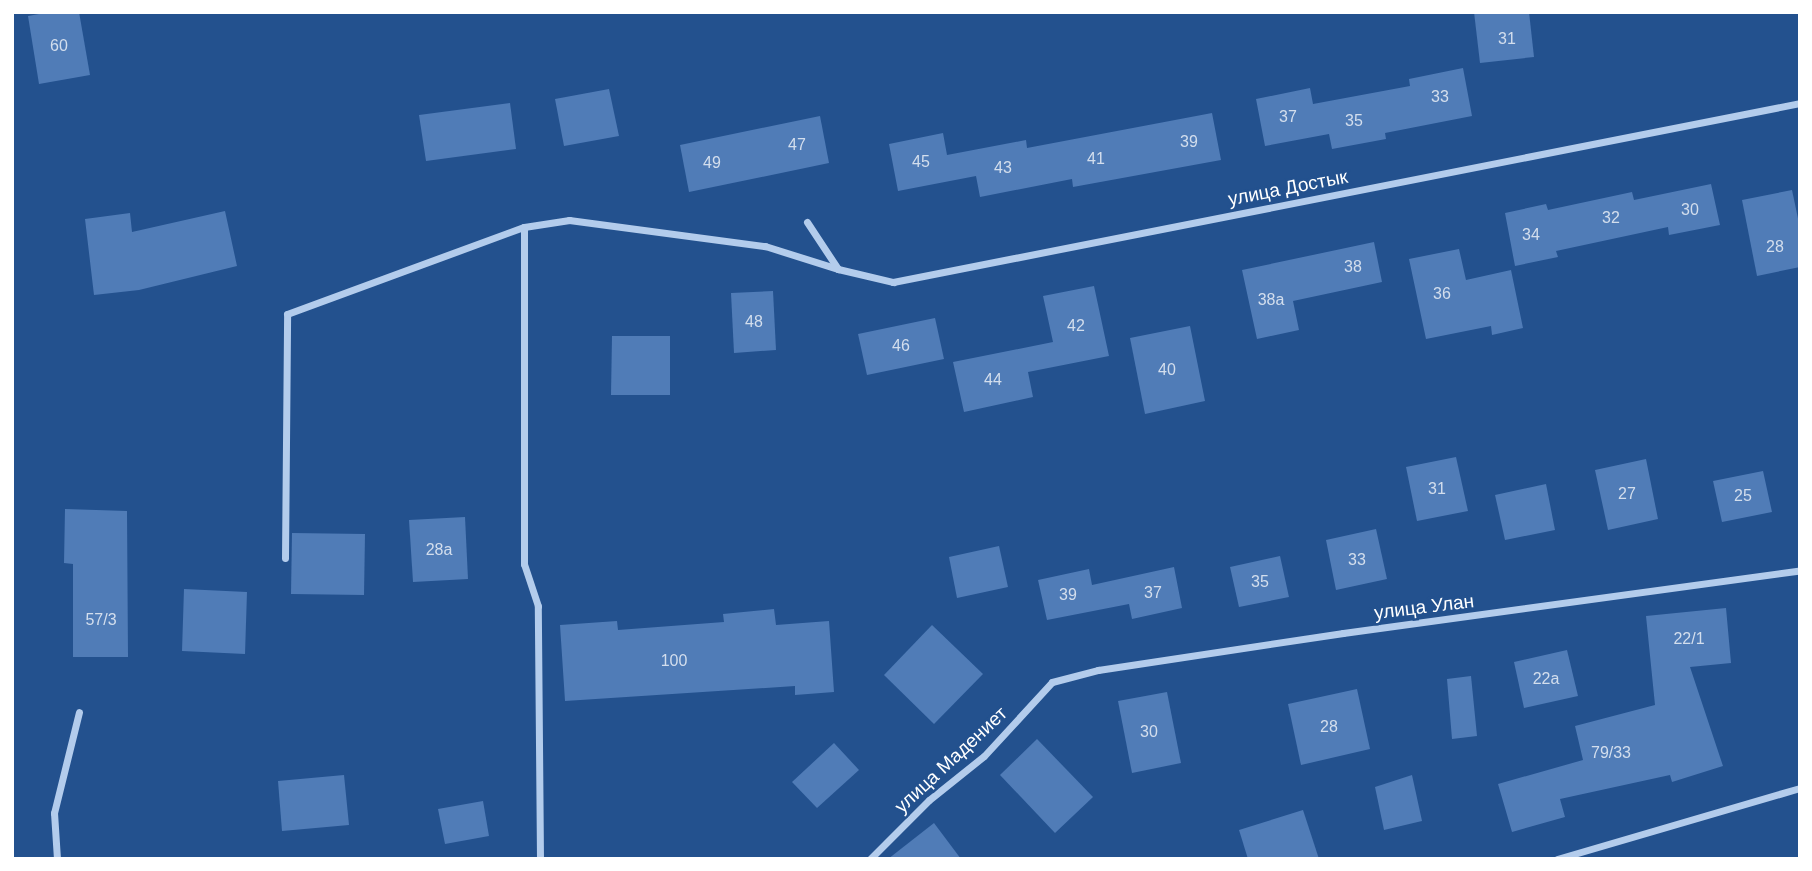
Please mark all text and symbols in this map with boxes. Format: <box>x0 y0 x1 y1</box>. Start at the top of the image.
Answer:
house number: 31 <box>1498 29 1516 49</box>
house number: 60 <box>50 36 68 56</box>
house number: 33 <box>1431 87 1449 107</box>
house number: 37 <box>1279 107 1297 127</box>
house number: 35 <box>1345 111 1363 131</box>
house number: 39 <box>1180 132 1198 152</box>
house number: 47 <box>788 135 806 155</box>
house number: 41 <box>1087 149 1105 169</box>
house number: 45 <box>912 152 930 172</box>
house number: 49 <box>703 153 721 173</box>
house number: 43 <box>994 158 1012 178</box>
street label: улица Достык <box>1226 165 1350 211</box>
house number: 30 <box>1681 200 1699 220</box>
house number: 32 <box>1602 208 1620 228</box>
house number: 34 <box>1522 225 1540 245</box>
house number: 28 <box>1766 237 1784 257</box>
house number: 38 <box>1344 257 1362 277</box>
house number: 36 <box>1433 284 1451 304</box>
house number: 38а <box>1258 290 1284 310</box>
house number: 48 <box>745 312 763 332</box>
house number: 42 <box>1067 316 1085 336</box>
house number: 46 <box>892 336 910 356</box>
house number: 40 <box>1158 360 1176 380</box>
house number: 44 <box>984 370 1002 390</box>
house number: 31 <box>1428 479 1446 499</box>
house number: 27 <box>1618 484 1636 504</box>
house number: 25 <box>1734 486 1752 506</box>
house number: 28а <box>426 540 452 560</box>
house number: 33 <box>1348 550 1366 570</box>
house number: 35 <box>1251 572 1269 592</box>
house number: 37 <box>1144 583 1162 603</box>
house number: 39 <box>1059 585 1077 605</box>
street label: улица Улан <box>1373 590 1475 624</box>
house number: 57/3 <box>85 610 117 630</box>
house number: 22/1 <box>1673 629 1705 649</box>
house number: 100 <box>661 651 687 671</box>
house number: 22а <box>1533 669 1559 689</box>
street label: улица Мадениет <box>890 702 1012 818</box>
house number: 28 <box>1320 717 1338 737</box>
house number: 30 <box>1140 722 1158 742</box>
house number: 79/33 <box>1591 743 1631 763</box>

